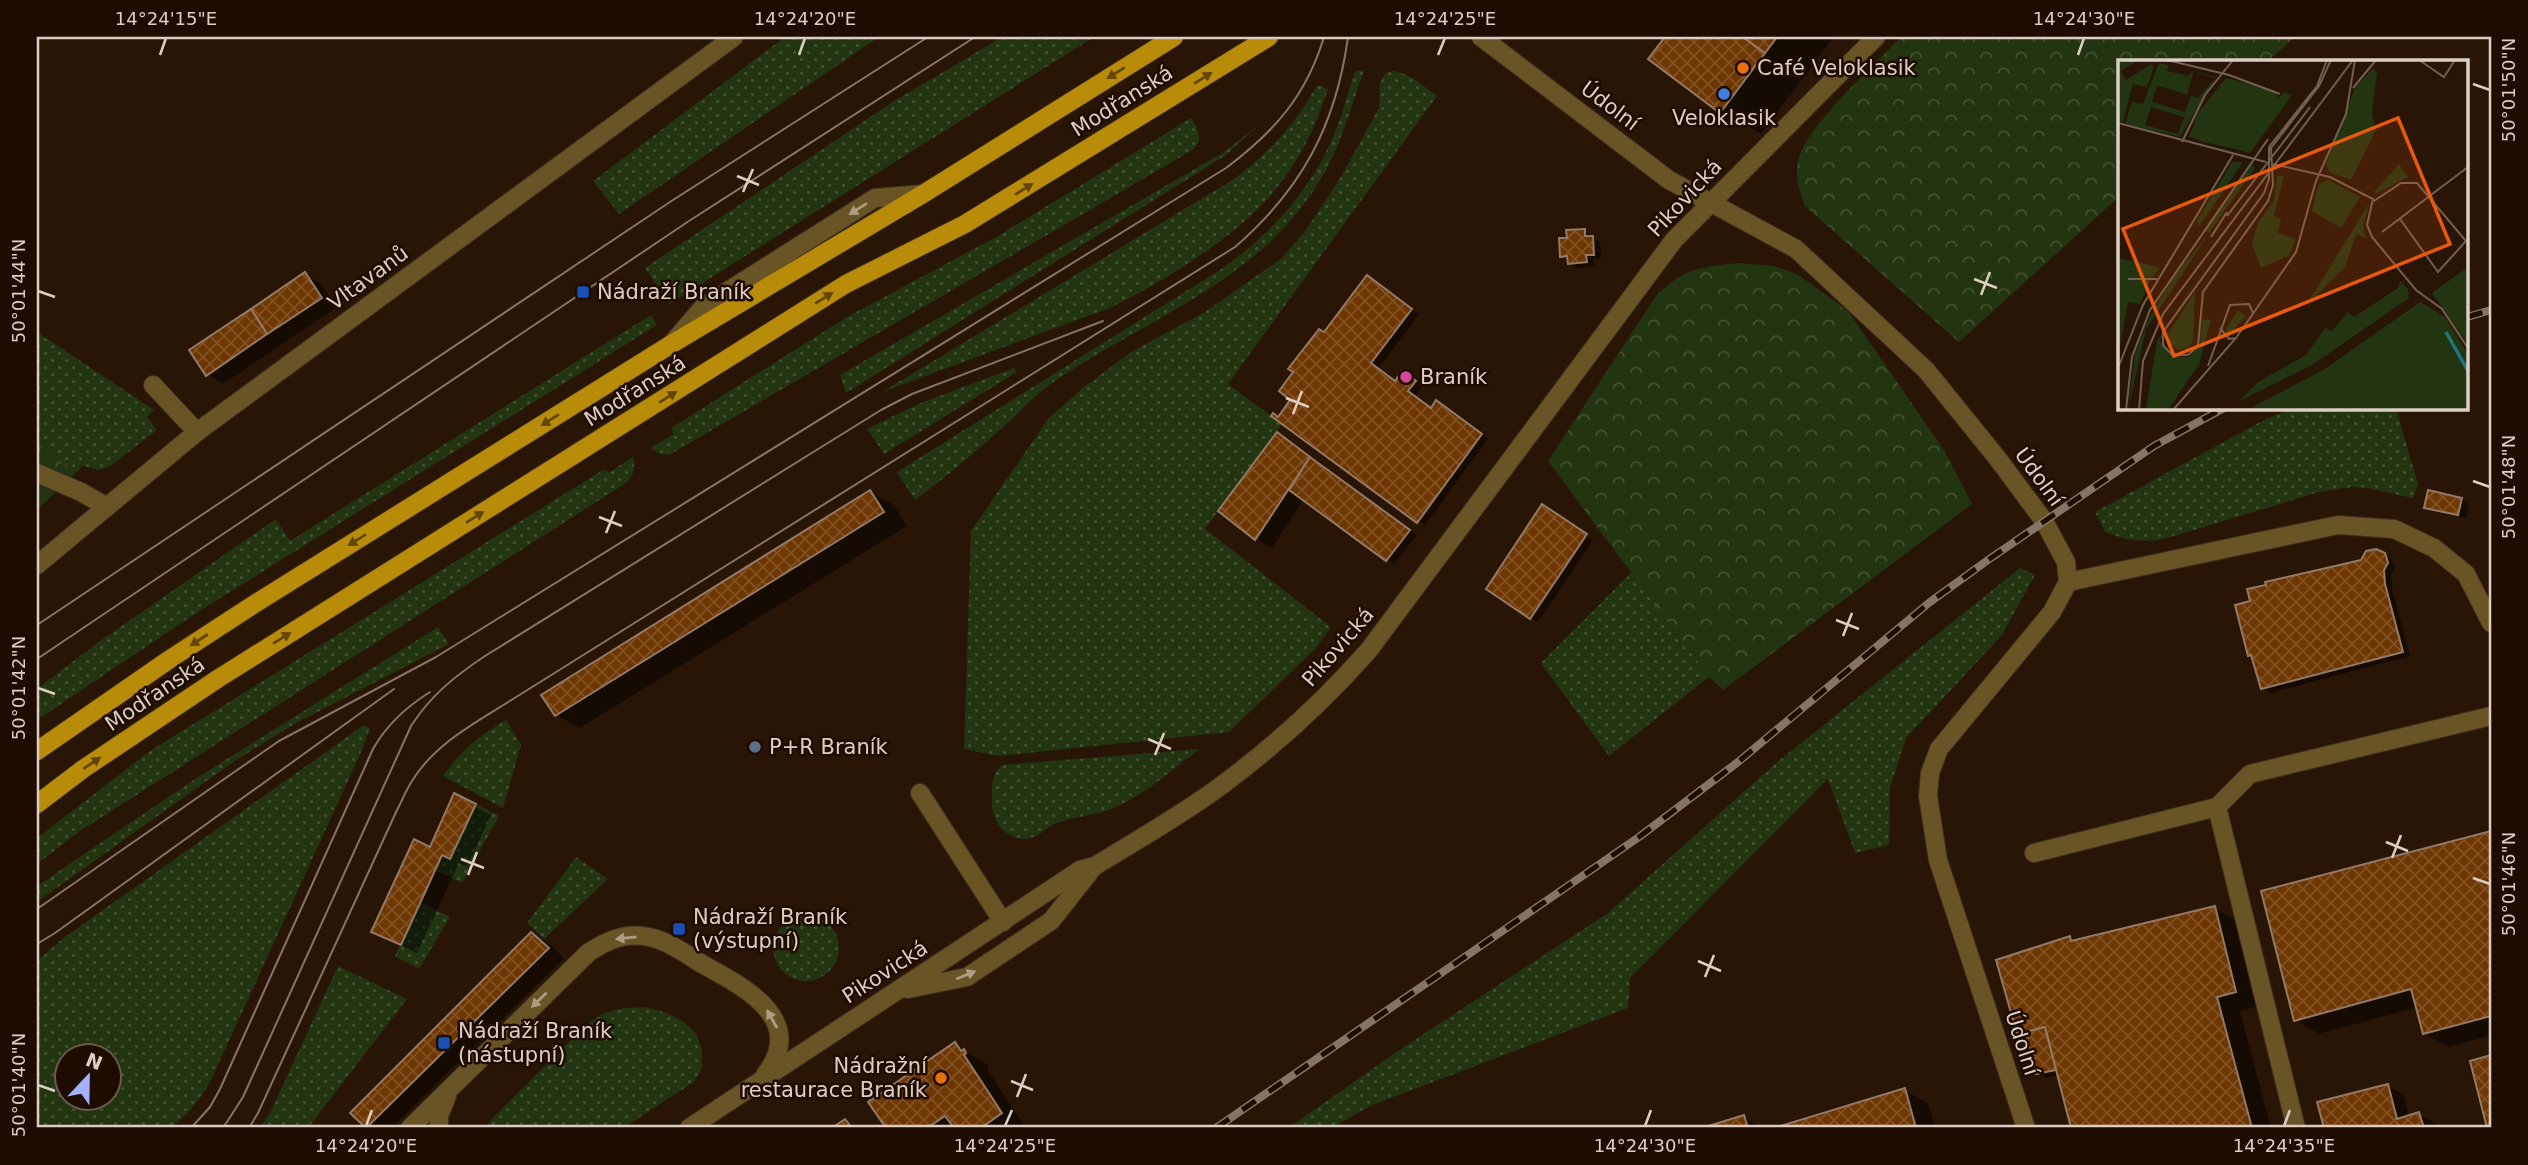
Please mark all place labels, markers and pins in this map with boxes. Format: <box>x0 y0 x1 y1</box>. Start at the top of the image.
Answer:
place label: Café Veloklasik <box>1757 56 1916 80</box>
marker: Café Veloklasik <box>1735 60 1751 76</box>
marker: Veloklasik <box>1716 86 1732 102</box>
place label: Veloklasik <box>1672 106 1777 130</box>
place label: Nádraží Braník <box>597 280 752 304</box>
marker: Nádraží Braník <box>575 284 591 300</box>
place label: Braník <box>1420 365 1488 389</box>
marker: Braník <box>1398 369 1414 385</box>
place label: P+R Braník <box>769 735 889 759</box>
marker: P+R Braník <box>747 739 763 755</box>
place label: Nádraží Braník (výstupní) <box>693 905 848 953</box>
marker: Nádraží Braník (výstupní) <box>671 921 687 937</box>
place label: Nádraží Braník (nástupní) <box>458 1019 613 1067</box>
marker: Nádraží Braník (nástupní) <box>436 1035 452 1051</box>
place label: Nádražní restaurace Braník <box>741 1054 928 1102</box>
marker: Nádražní restaurace Braník <box>933 1070 949 1086</box>

